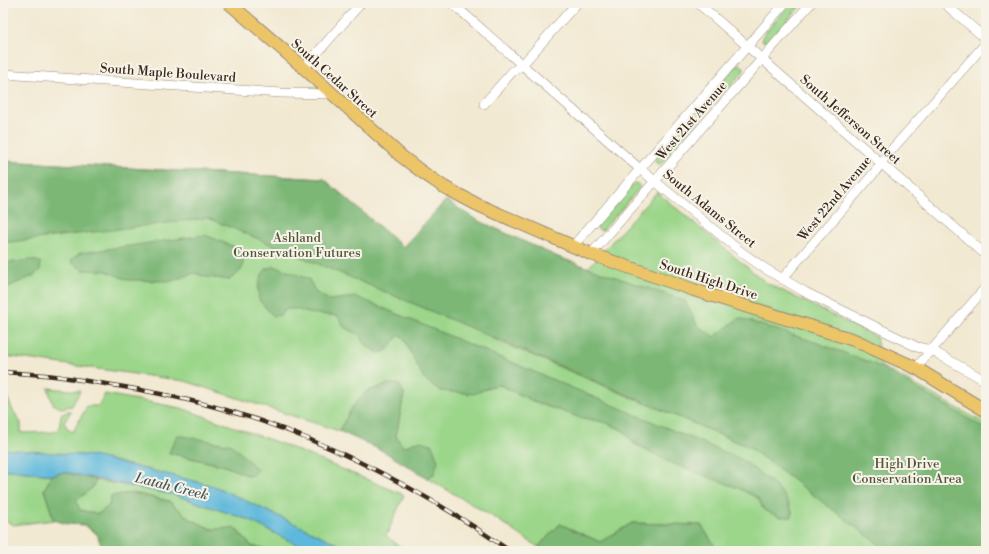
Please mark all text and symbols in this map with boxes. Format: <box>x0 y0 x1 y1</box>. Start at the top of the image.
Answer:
street label: South Cedar Street <box>288 36 381 122</box>
street label: South Maple Boulevard <box>99 60 237 86</box>
street label: South Jefferson Street <box>797 72 904 168</box>
street label: West 21st Avenue <box>652 77 731 164</box>
street label: West 22nd Avenue <box>794 153 875 245</box>
street label: South Adams Street <box>660 166 759 251</box>
park label: Ashland Conservation Futures <box>233 230 361 261</box>
street label: South High Drive <box>658 257 760 304</box>
park label: High Drive Conservation Area <box>852 456 962 487</box>
water label: Latah Creek <box>132 469 210 505</box>

